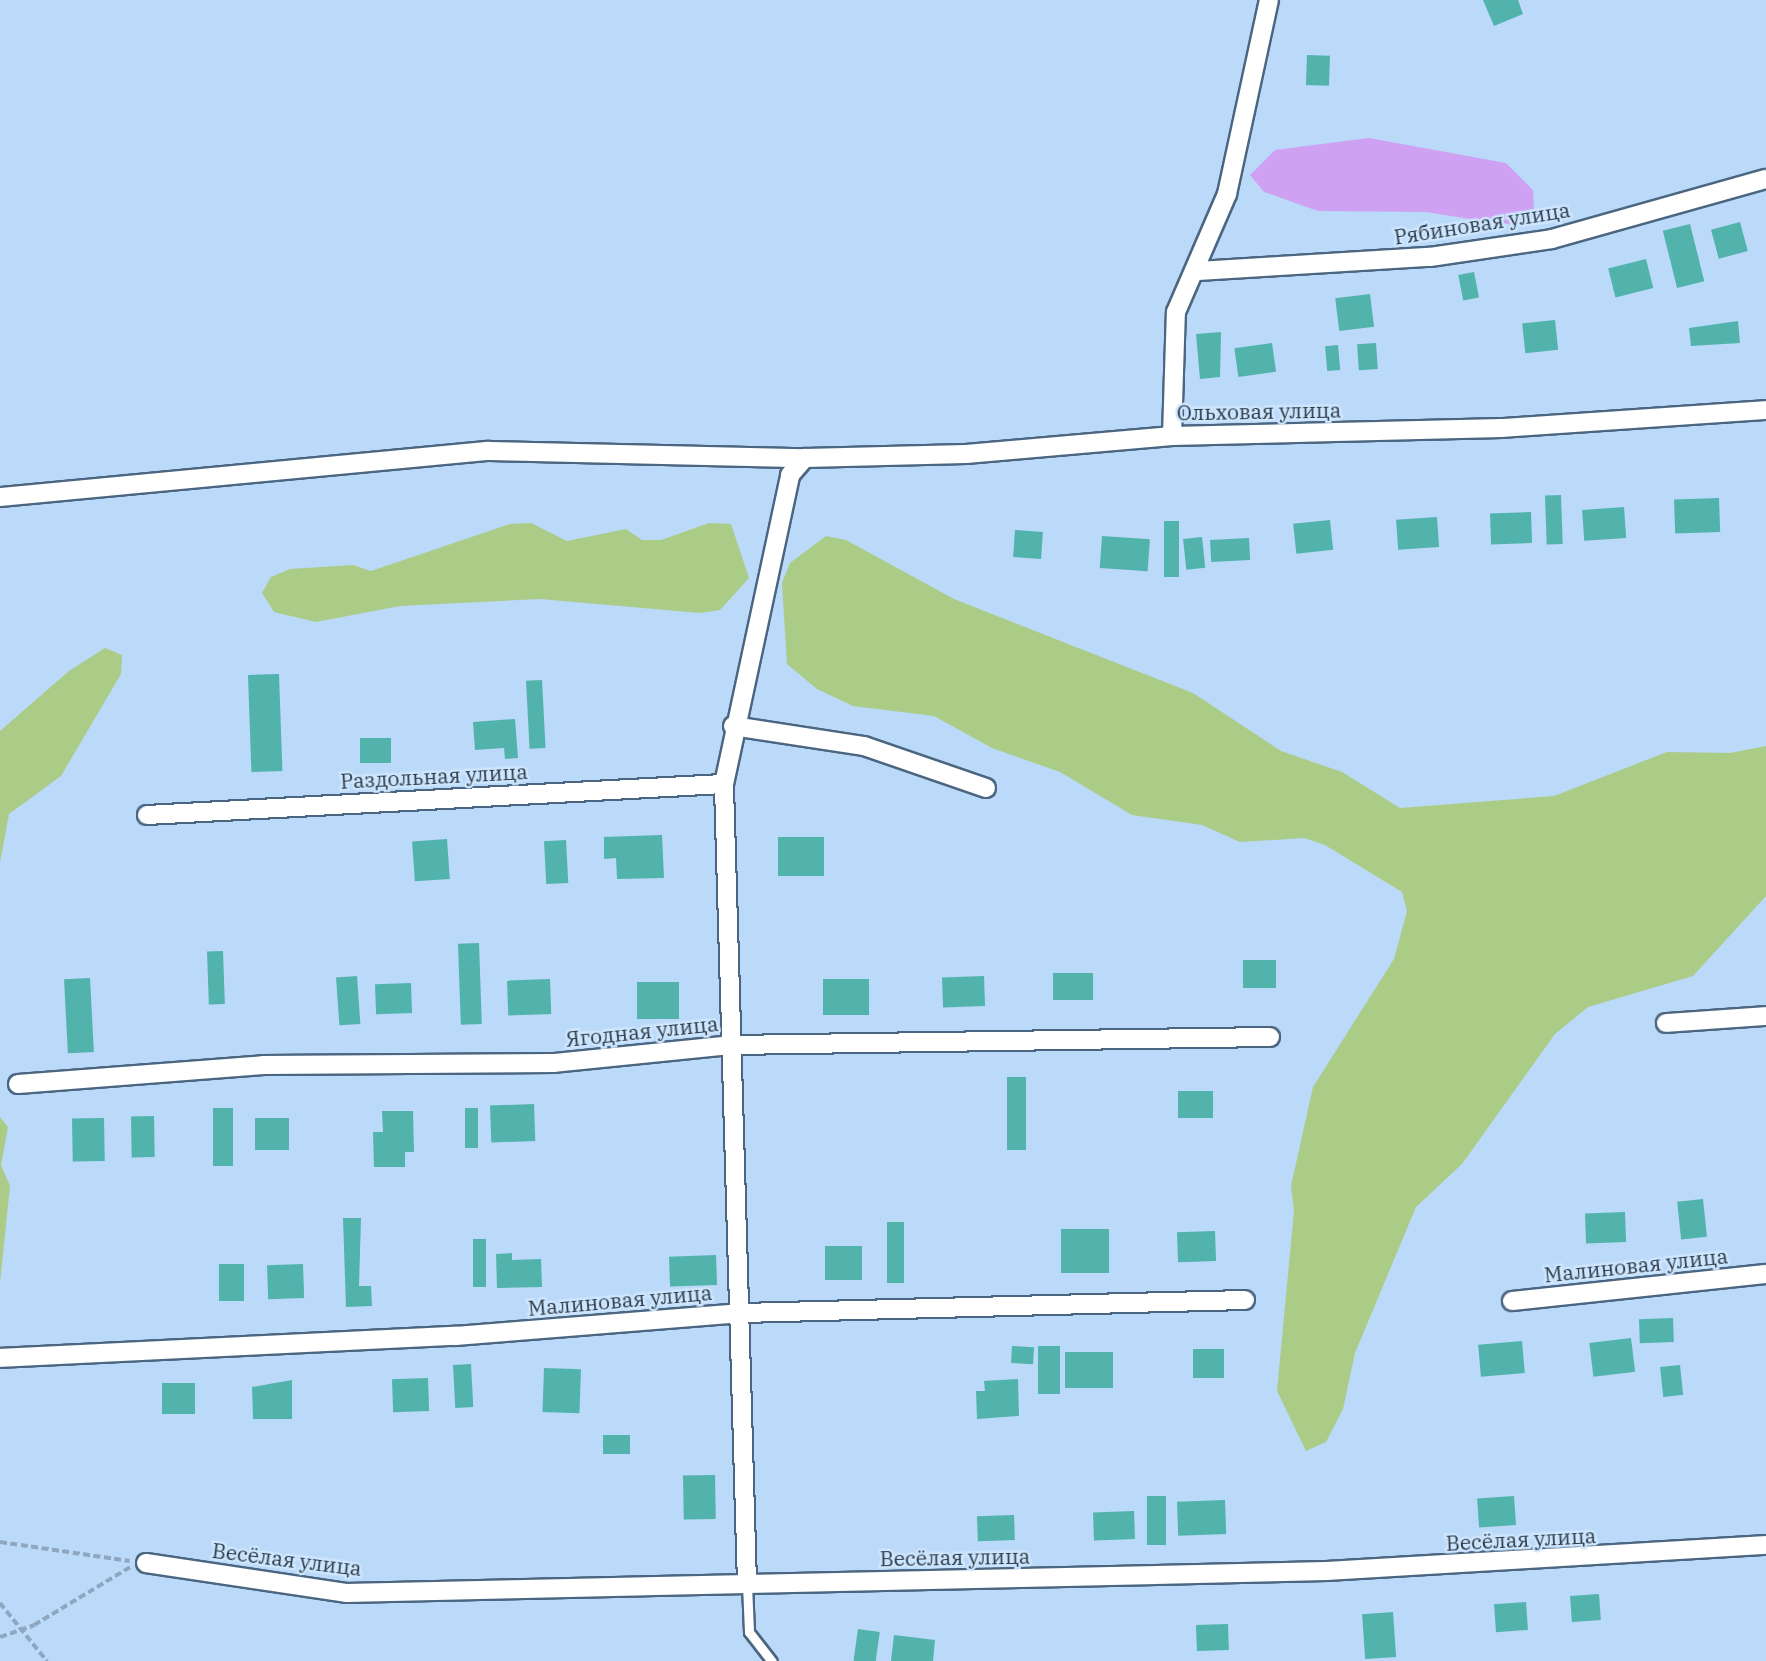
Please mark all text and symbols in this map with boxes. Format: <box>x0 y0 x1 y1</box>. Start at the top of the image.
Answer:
street label: Рябиновая улица <box>1392 197 1572 249</box>
street label: Ольховая улица <box>1177 397 1341 425</box>
street label: Раздольная улица <box>340 759 528 793</box>
street label: Ягодная улица <box>565 1010 719 1052</box>
street label: Малиновая улица <box>1543 1243 1729 1287</box>
street label: Малиновая улица <box>527 1279 713 1321</box>
street label: Весёлая улица <box>1445 1522 1597 1556</box>
street label: Весёлая улица <box>211 1537 363 1581</box>
street label: Весёлая улица <box>879 1543 1031 1571</box>

